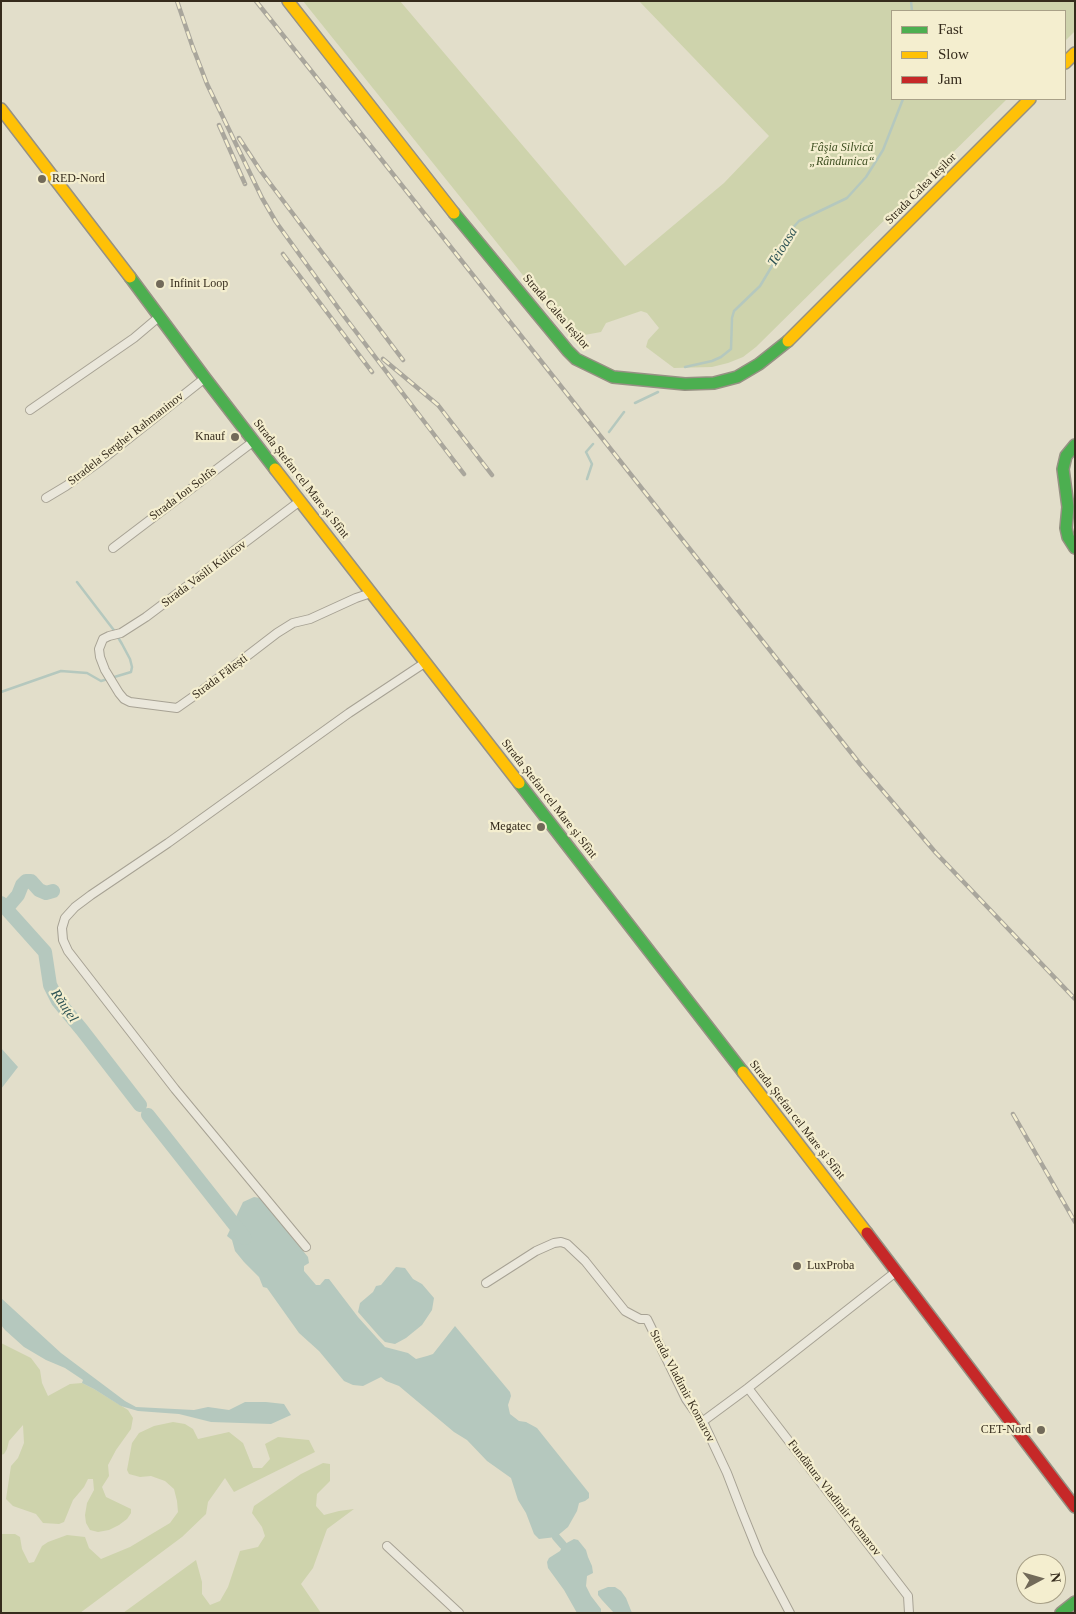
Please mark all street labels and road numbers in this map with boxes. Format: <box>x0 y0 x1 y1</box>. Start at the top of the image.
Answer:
street label: Strada Calea Ieșilor <box>882 150 960 228</box>
street label: Strada Calea Ieșilor <box>520 272 592 352</box>
street label: Stradela Serghei Rahmaninov <box>65 389 187 489</box>
street label: Strada Ștefan cel Mare și Sfînt <box>250 417 352 541</box>
street label: Strada Ion Soltîs <box>147 464 219 524</box>
street label: Strada Vasili Kulicov <box>159 537 249 611</box>
street label: Strada Fălești <box>189 651 251 703</box>
street label: Strada Ștefan cel Mare și Sfînt <box>498 737 600 861</box>
street label: Strada Ștefan cel Mare și Sfînt <box>746 1058 848 1182</box>
street label: Strada Vladimir Komarov <box>646 1327 718 1445</box>
street label: Fundătura Vladimir Komarov <box>784 1437 884 1559</box>

